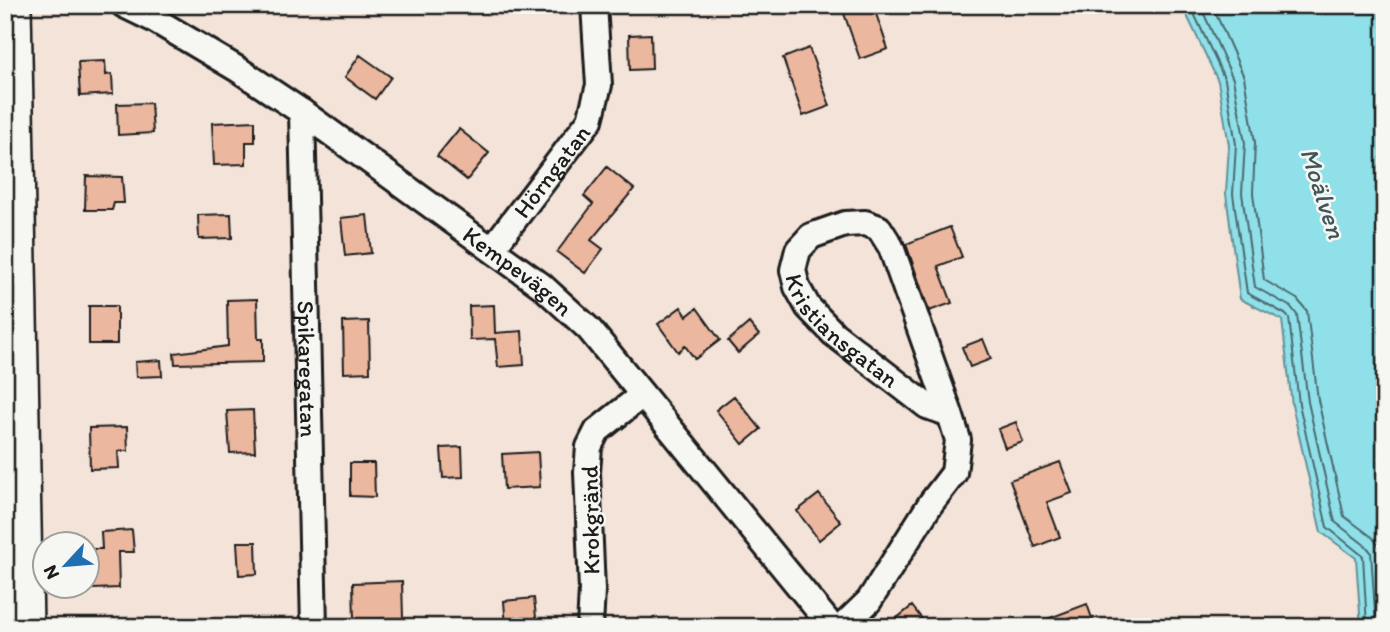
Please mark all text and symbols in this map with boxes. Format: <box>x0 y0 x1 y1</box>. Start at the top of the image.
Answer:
street label: Hörngatan <box>507 118 596 223</box>
water label: Moälven <box>1293 143 1353 243</box>
street label: Kempevägen <box>458 219 579 322</box>
street label: Kristiansgatan <box>780 271 905 393</box>
street label: Spikaregatan <box>292 300 324 438</box>
street label: Krokgränd <box>575 465 605 575</box>
north arrow <box>32 530 102 600</box>
text: N <box>38 561 64 583</box>

